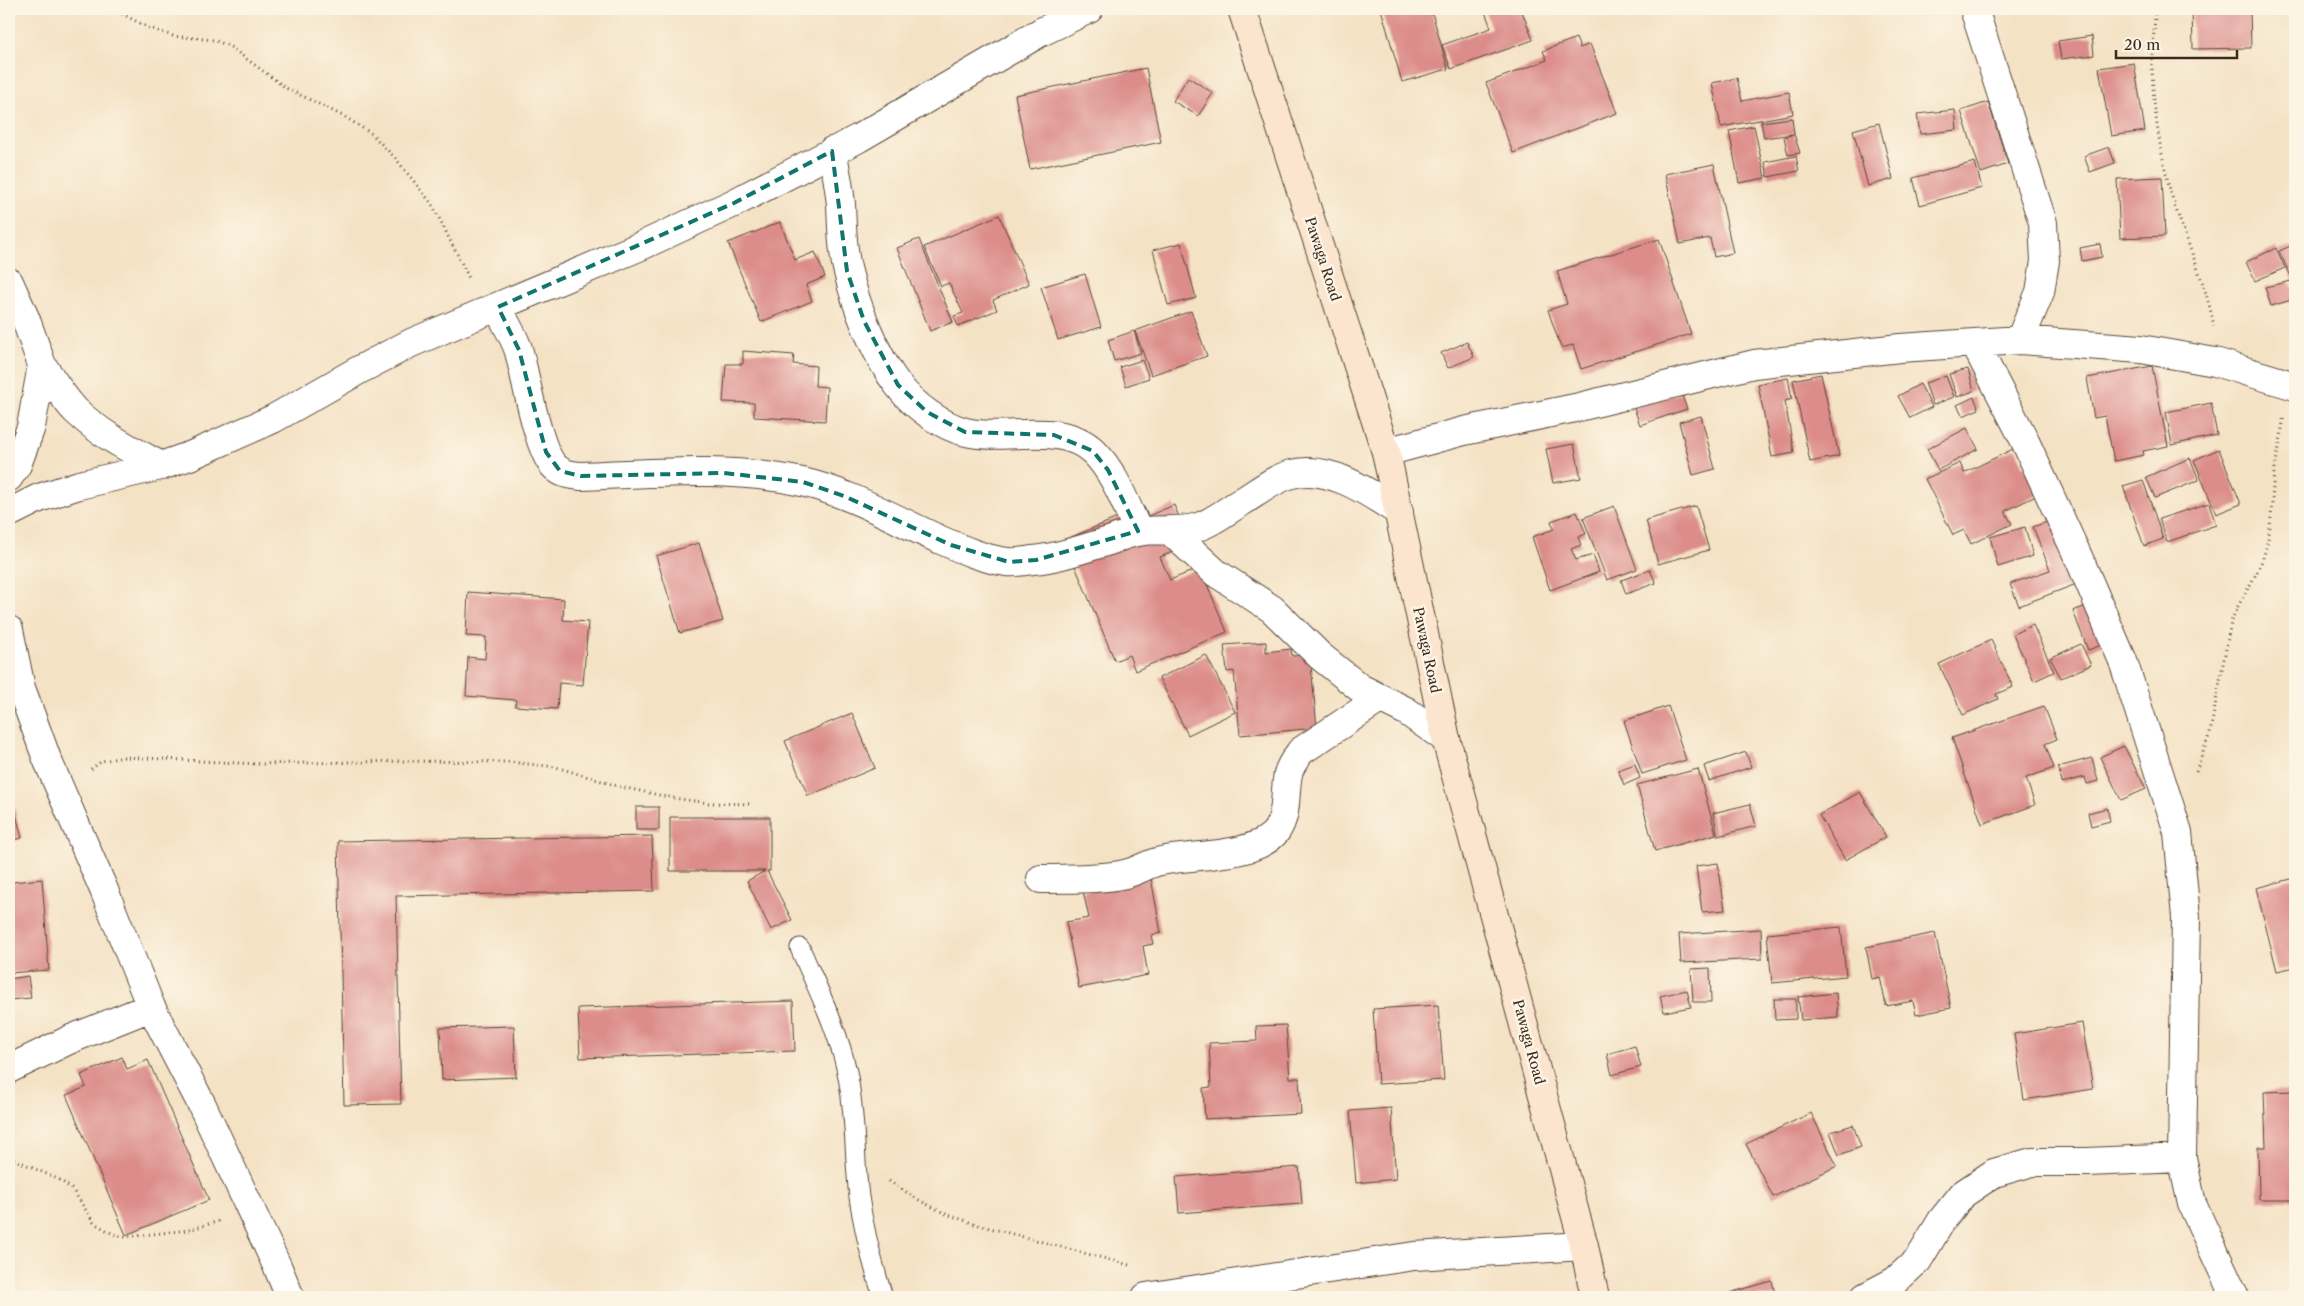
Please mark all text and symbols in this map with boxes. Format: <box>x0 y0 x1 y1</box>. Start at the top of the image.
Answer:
scale bar <box>2116 28 2238 60</box>
text: 20 m <box>2124 35 2160 54</box>
street label: Pawaga Road <box>1301 215 1345 304</box>
street label: Pawaga Road <box>1409 605 1445 695</box>
street label: Pawaga Road <box>1509 997 1549 1087</box>

